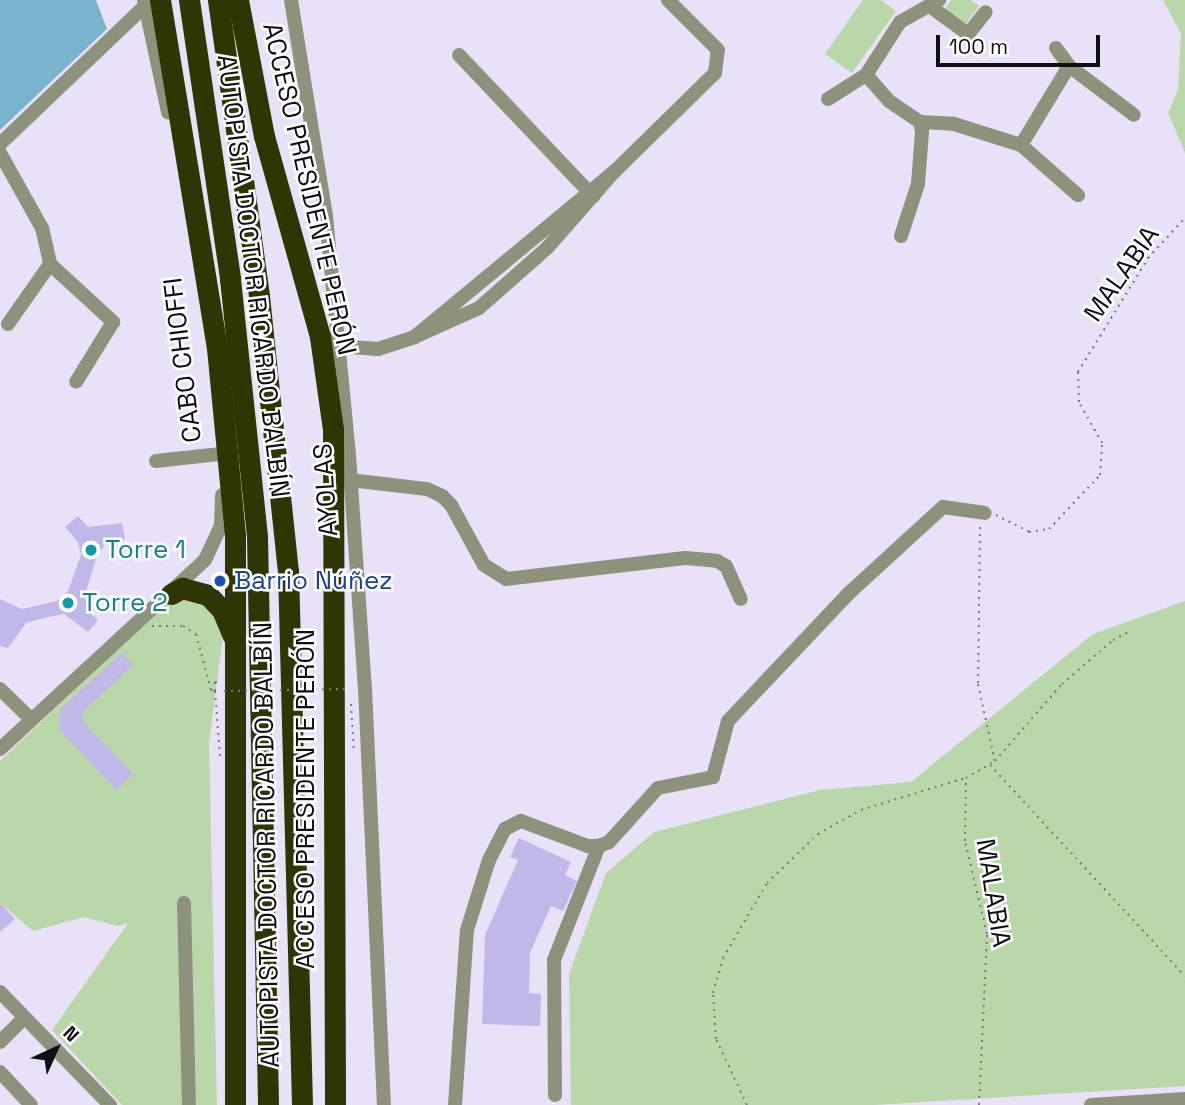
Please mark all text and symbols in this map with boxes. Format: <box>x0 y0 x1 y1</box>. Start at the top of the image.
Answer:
street label: ACCESO PRESIDENTE PERÓN <box>256 20 362 358</box>
scale bar <box>940 21 1104 65</box>
text: 100 m <box>949 33 1008 60</box>
street label: AUTOPISTA DOCTOR RICARDO BALBÍN <box>210 53 296 499</box>
street label: MALABIA <box>1078 220 1166 328</box>
street label: CABO CHIOFFI <box>157 276 209 444</box>
street label: AYOLAS <box>307 442 345 538</box>
place label: Torre 1 <box>105 534 186 566</box>
marker: Torre 1 <box>83 542 99 558</box>
place label: Barrio Núñez <box>234 565 392 597</box>
marker: Barrio Núñez <box>212 573 228 589</box>
place label: Torre 2 <box>82 587 168 619</box>
marker: Torre 2 <box>60 595 76 611</box>
street label: AUTOPISTA DOCTOR RICARDO BALBÍN <box>248 622 286 1068</box>
street label: ACCESO PRESIDENTE PERÓN <box>290 629 322 969</box>
street label: MALABIA <box>969 837 1017 949</box>
north arrow <box>21 1014 91 1084</box>
text: N <box>58 1020 85 1047</box>

